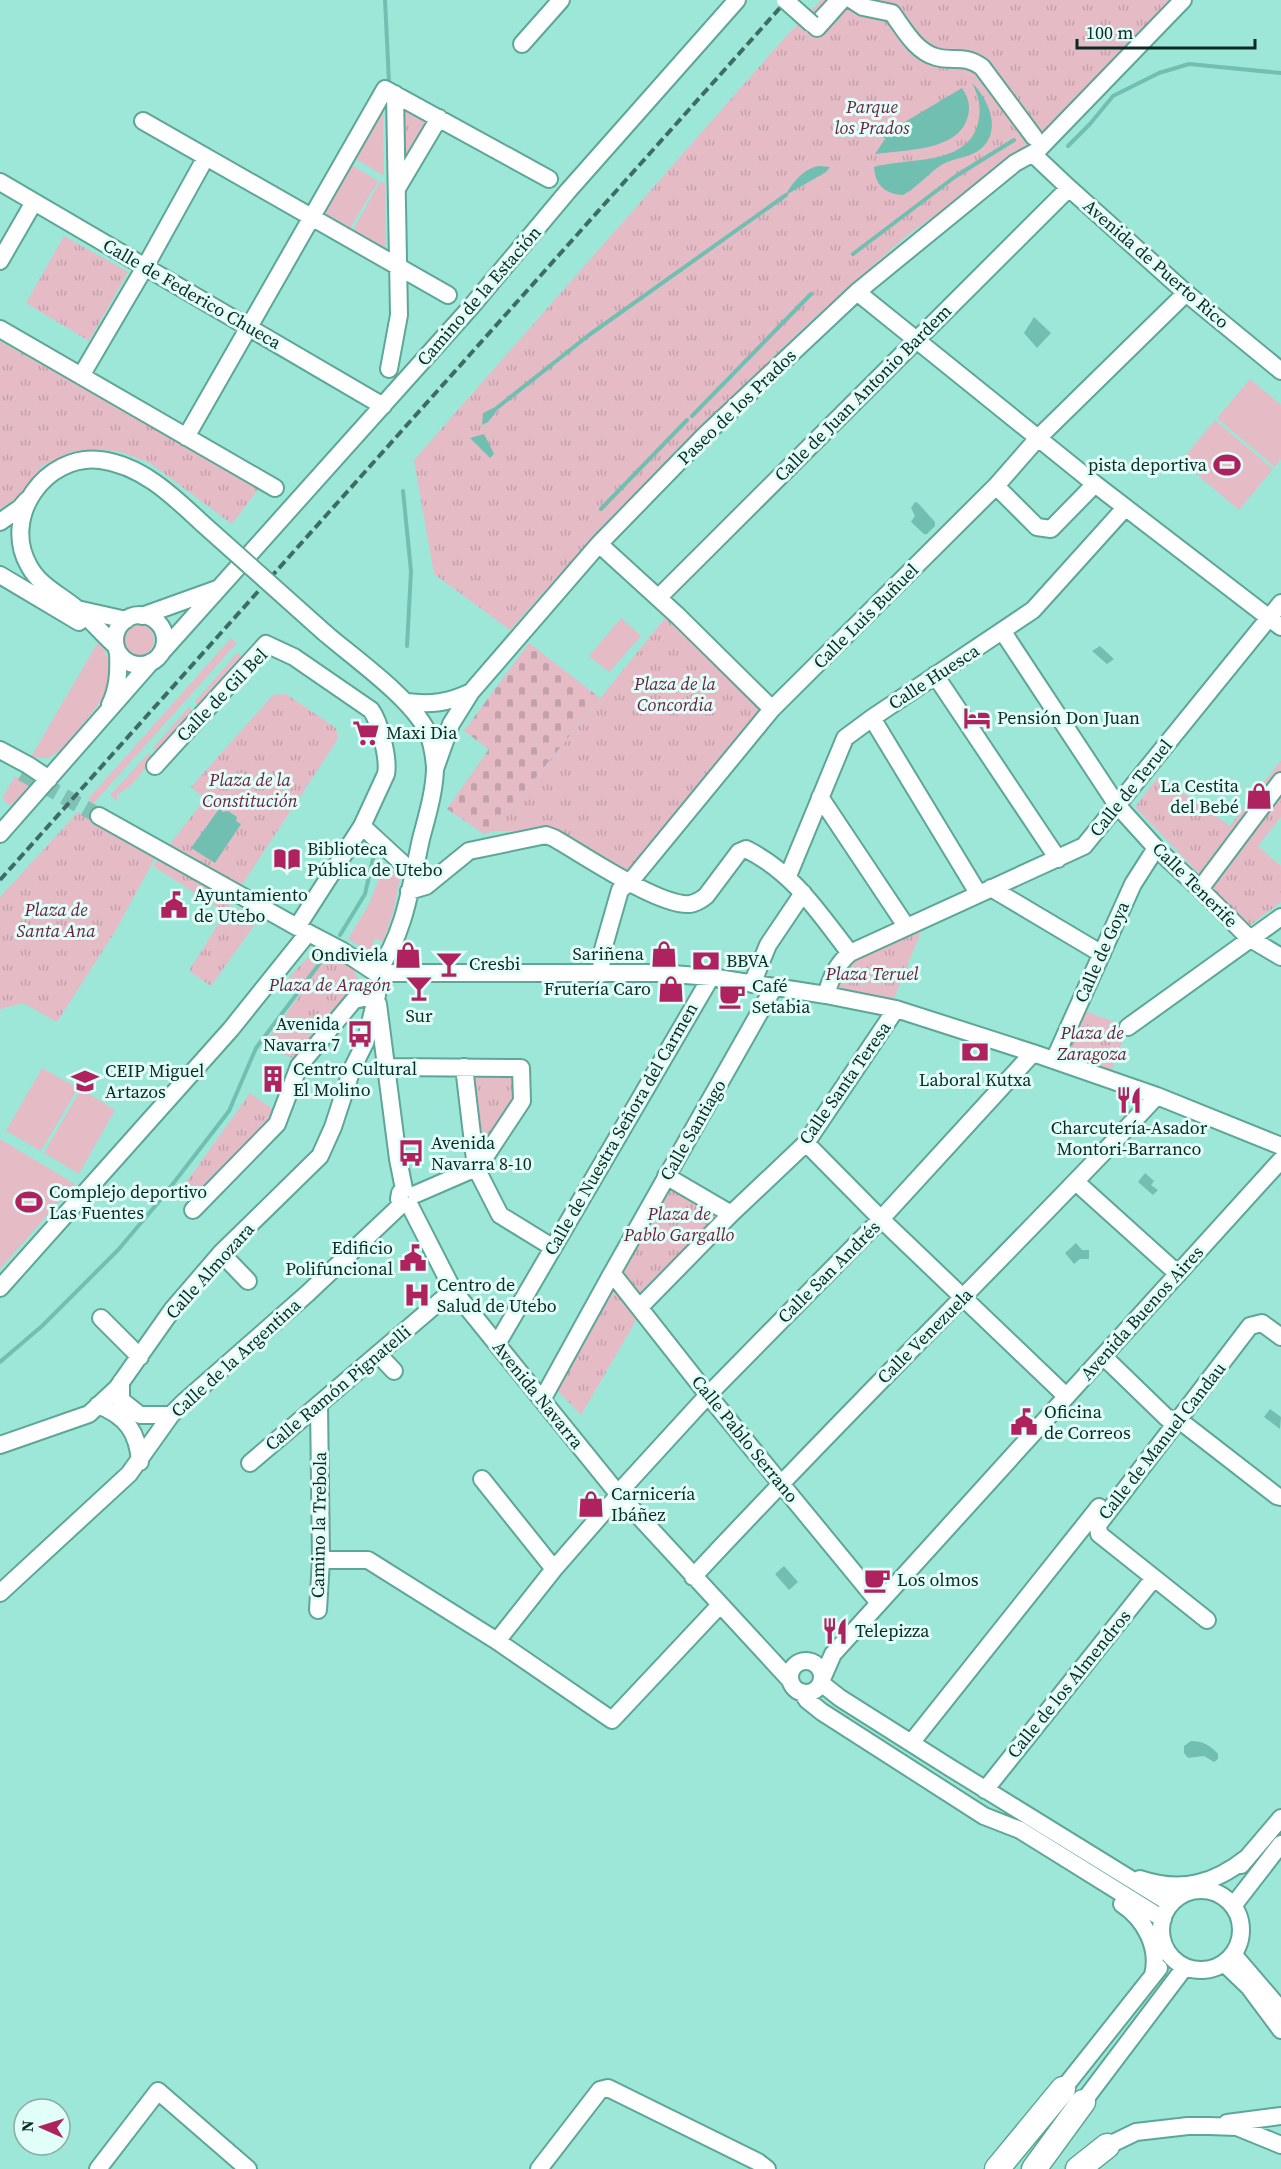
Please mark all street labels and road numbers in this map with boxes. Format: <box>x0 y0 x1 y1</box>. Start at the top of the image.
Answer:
street label: Avenida de Puerto Rico <box>1078 193 1235 334</box>
street label: Camino de la Estación <box>411 220 546 371</box>
street label: Calle de Federico Chueca <box>99 232 287 355</box>
street label: Calle de Juan Antonio Bardem <box>768 298 957 487</box>
street label: Paseo de los Prados <box>672 343 802 470</box>
street label: Calle Luis Buñuel <box>807 557 924 674</box>
street label: Calle Huesca <box>883 637 985 715</box>
street label: Calle de Gil Bel <box>171 642 273 747</box>
street label: Calle de Teruel <box>1083 734 1178 842</box>
street label: Calle Tenerife <box>1147 836 1244 933</box>
street label: Calle de Goya <box>1068 896 1135 1006</box>
street label: Calle de Nuestra Señora del Carmen <box>538 998 703 1260</box>
street label: Calle Santa Teresa <box>793 1015 897 1149</box>
street label: Calle Santiago <box>654 1074 732 1185</box>
street label: Calle San Andrés <box>772 1215 886 1328</box>
street label: Calle Almozara <box>160 1216 260 1324</box>
street label: Avenida Buenos Aires <box>1074 1240 1209 1385</box>
street label: Calle Venezuela <box>871 1282 979 1389</box>
street label: Calle de la Argentina <box>165 1292 307 1423</box>
street label: Calle Ramón Pignatelli <box>260 1319 416 1456</box>
street label: Avenida Navarra <box>487 1335 590 1455</box>
street label: Calle de Manuel Candau <box>1092 1357 1231 1525</box>
street label: Calle Pablo Serrano <box>686 1370 805 1508</box>
street label: Camino la Trebola <box>305 1451 332 1598</box>
street label: Calle de los Almendros <box>1001 1604 1136 1763</box>

